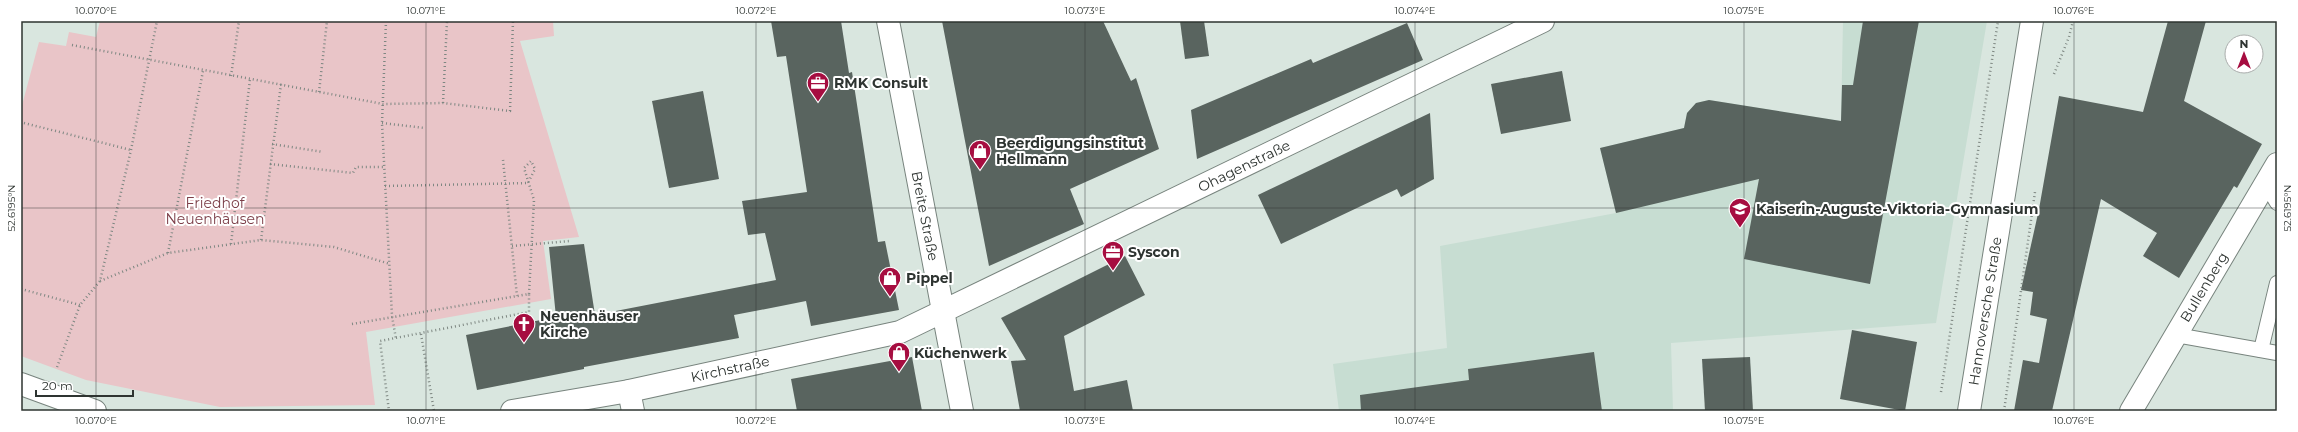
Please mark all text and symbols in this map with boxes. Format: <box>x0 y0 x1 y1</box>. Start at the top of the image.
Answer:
text: 10.070°E <box>75 4 117 17</box>
text: 10.071°E <box>406 4 446 17</box>
text: 10.072°E <box>735 4 777 17</box>
text: 10.073°E <box>1065 4 1106 17</box>
text: 10.074°E <box>1394 4 1436 17</box>
text: 10.075°E <box>1724 4 1765 17</box>
text: 10.076°E <box>2053 4 2095 17</box>
north arrow <box>2224 34 2264 74</box>
text: N <box>2240 37 2248 51</box>
office icon: RMK Consult <box>805 70 831 103</box>
place label: RMK Consult <box>834 74 928 92</box>
place label: Beerdigungsinstitut Hellmann <box>996 134 1144 168</box>
street label: Ohagenstraße <box>1195 136 1293 196</box>
shop icon: Beerdigungsinstitut Hellmann <box>967 138 993 171</box>
street label: Breite Straße <box>907 170 943 262</box>
text: 52.6195°N <box>5 184 18 232</box>
text: 52.6195°N <box>2281 184 2294 232</box>
park label: Friedhof Neuenhäusen <box>165 194 265 228</box>
school or university icon: Kaiserin-Auguste-Viktoria-Gymnasium <box>1727 196 1753 229</box>
place label: Kaiserin-Auguste-Viktoria-Gymnasium <box>1756 200 2038 218</box>
street label: Hannoversche Straße <box>1964 235 2006 387</box>
office icon: Syscon <box>1100 239 1126 272</box>
place label: Syscon <box>1128 243 1180 261</box>
street label: Bullenberg <box>2176 249 2232 325</box>
shop icon: Pippel <box>877 265 903 298</box>
place label: Pippel <box>906 269 953 287</box>
place label: Neuenhäuser Kirche <box>540 307 639 341</box>
church icon: Neuenhäuser Kirche <box>511 311 537 344</box>
shop icon: Küchenwerk <box>886 340 912 373</box>
place label: Küchenwerk <box>914 344 1008 362</box>
street label: Kirchstraße <box>689 352 771 386</box>
scale bar <box>36 372 133 398</box>
text: 20 m <box>42 378 73 393</box>
text: 10.070°E <box>75 414 117 427</box>
text: 10.071°E <box>406 414 446 427</box>
text: 10.072°E <box>735 414 777 427</box>
text: 10.073°E <box>1065 414 1106 427</box>
text: 10.074°E <box>1394 414 1436 427</box>
text: 10.075°E <box>1724 414 1765 427</box>
text: 10.076°E <box>2053 414 2095 427</box>

